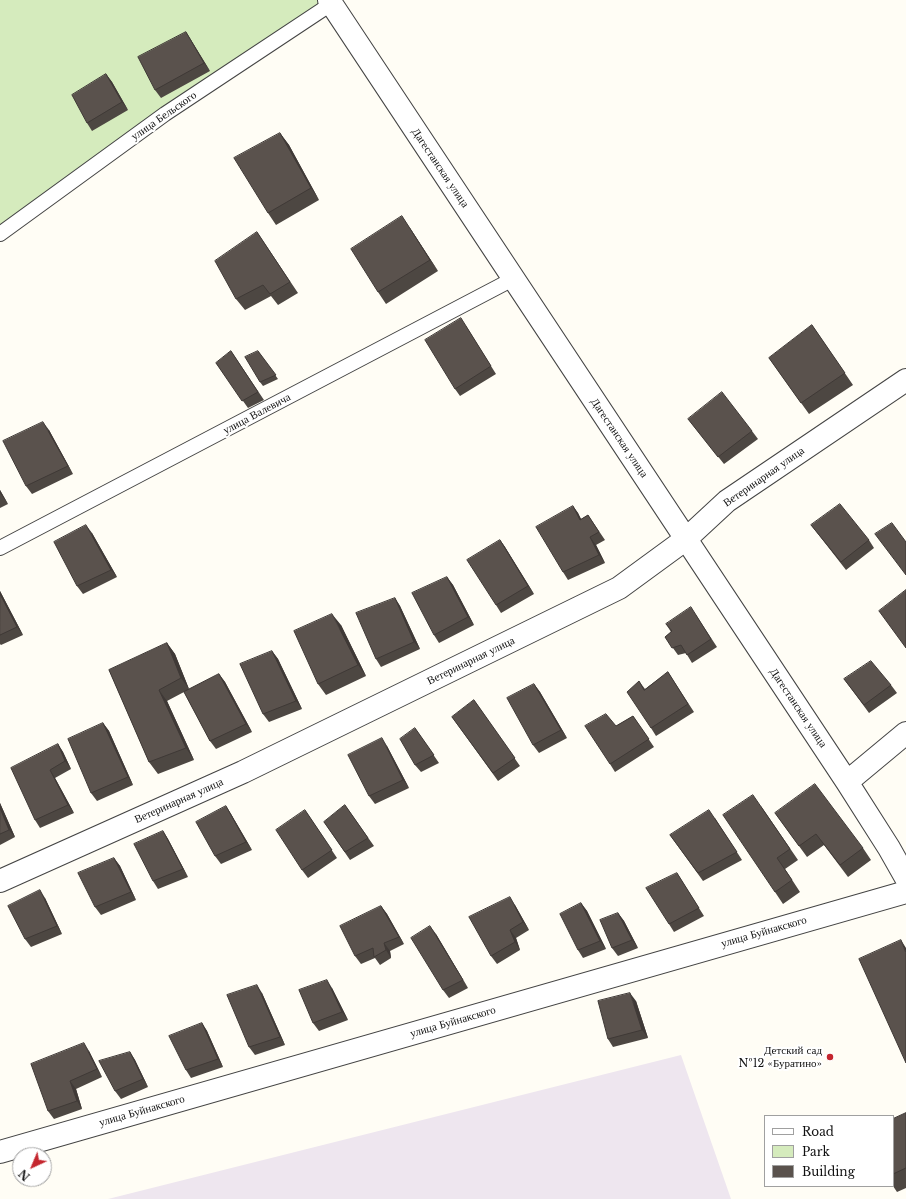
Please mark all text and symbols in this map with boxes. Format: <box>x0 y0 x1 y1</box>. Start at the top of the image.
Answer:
street label: улица Бельского <box>129 89 199 143</box>
street label: Дагестанская улица <box>409 126 471 210</box>
street label: улица Валевича <box>221 391 293 437</box>
street label: Дагестанская улица <box>588 396 650 480</box>
street label: Ветеринарная улица <box>721 444 807 510</box>
street label: Ветеринарная улица <box>425 634 517 688</box>
street label: Дагестанская улица <box>767 666 829 750</box>
street label: Ветеринарная улица <box>133 776 225 826</box>
street label: улица Буйнакского <box>720 913 808 951</box>
street label: улица Буйнакского <box>409 1003 497 1041</box>
place label: Детский сад №12 «Буратино» <box>739 1044 822 1070</box>
marker: Детский сад №12 «Буратино» <box>825 1052 835 1062</box>
street label: улица Буйнакского <box>98 1092 186 1130</box>
legend <box>764 1115 894 1187</box>
text: Road <box>802 1124 834 1139</box>
text: Park <box>802 1144 830 1159</box>
north arrow <box>12 1147 52 1187</box>
text: Building <box>802 1164 855 1179</box>
text: N <box>16 1166 33 1184</box>

